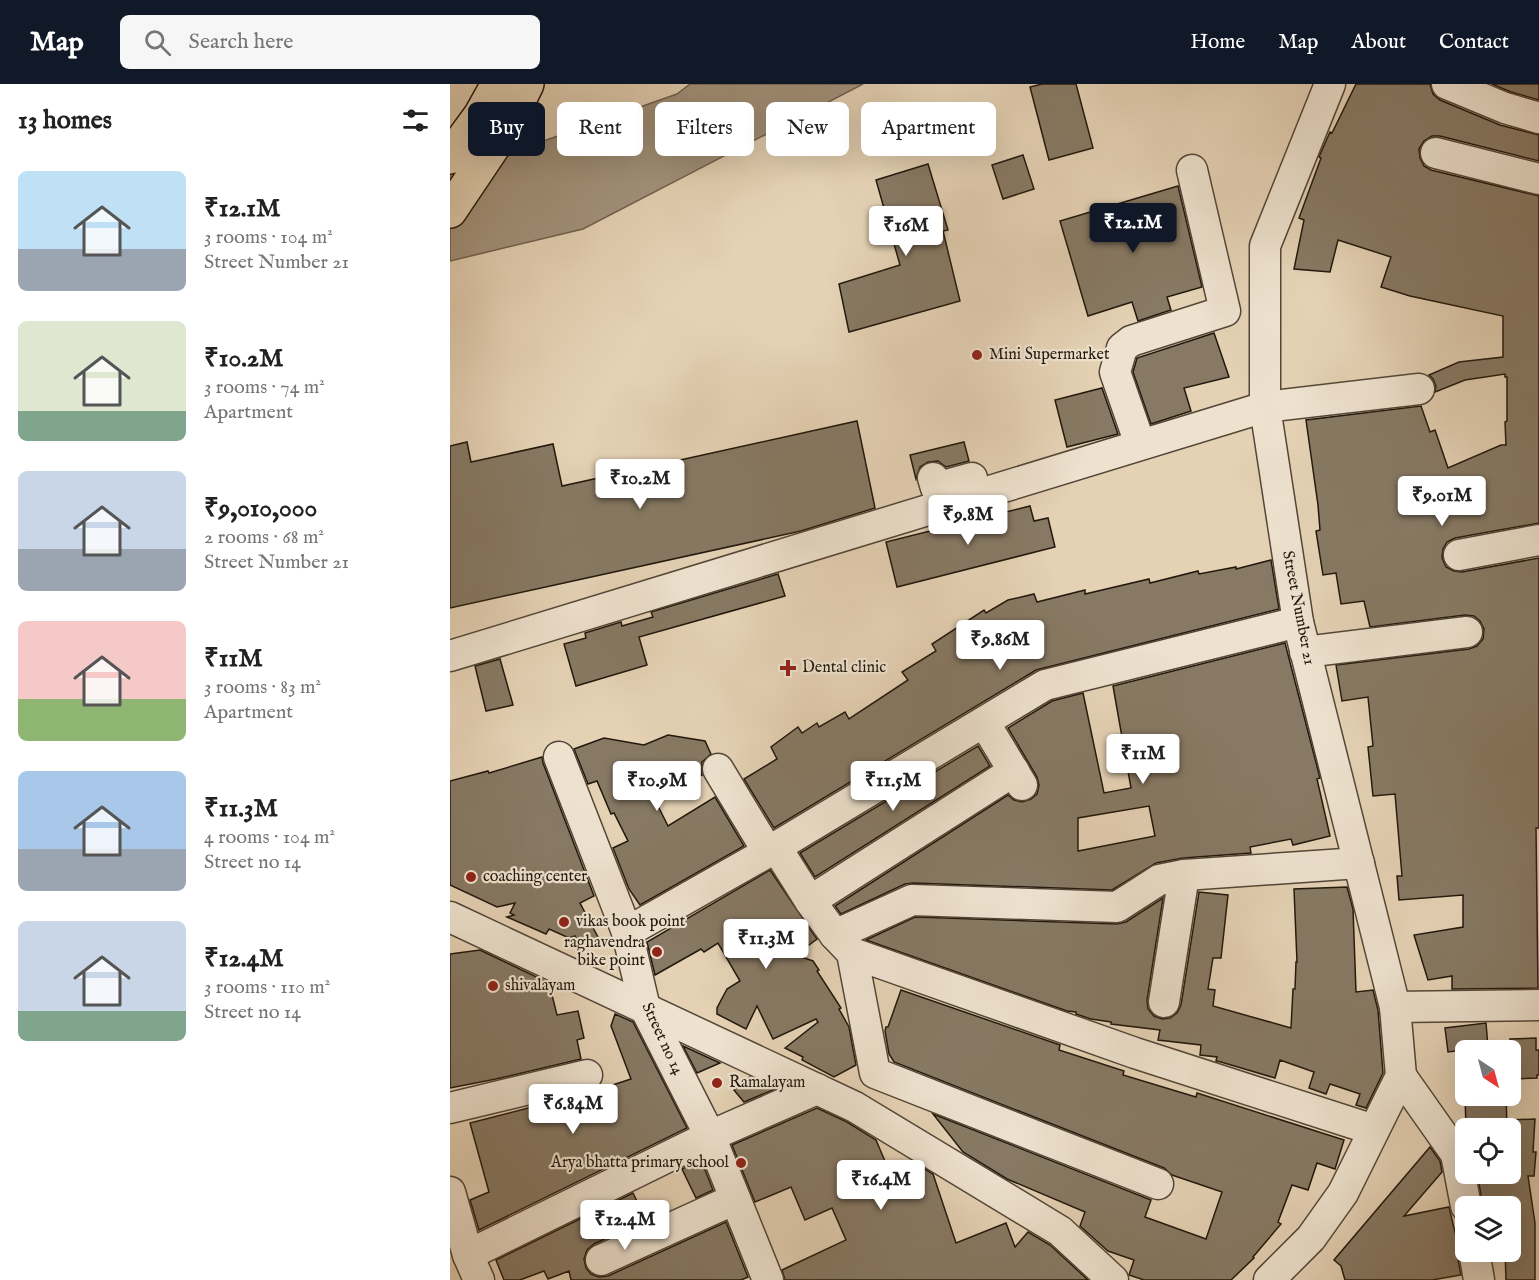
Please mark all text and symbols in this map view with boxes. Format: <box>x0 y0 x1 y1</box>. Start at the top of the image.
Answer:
search box <box>120 15 540 69</box>
text: Map <box>30 25 84 60</box>
icon: search <box>141 26 174 59</box>
text: Search here <box>189 28 293 56</box>
text: Home <box>1190 29 1245 56</box>
text: Map <box>1278 29 1318 56</box>
text: About <box>1351 29 1406 56</box>
text: Contact <box>1439 29 1509 56</box>
chip: Buy <box>468 102 545 156</box>
chip: Rent <box>557 102 643 156</box>
chip: Filters <box>655 102 754 156</box>
chip: New <box>766 102 849 156</box>
chip: Apartment <box>861 102 996 156</box>
text: 13 homes <box>18 104 112 137</box>
icon: filters <box>399 104 432 137</box>
text: ₹12.1M <box>204 192 280 225</box>
icon: home <box>66 195 138 267</box>
pin: ₹12.1M <box>1084 203 1182 254</box>
pin: ₹16M <box>870 206 942 257</box>
text: ₹12.1M <box>1104 210 1162 235</box>
text: ₹16M <box>883 213 929 238</box>
text: 3 rooms · 104 m² <box>204 225 333 250</box>
text: Street Number 21 <box>204 250 349 275</box>
text: ₹10.2M <box>204 342 283 375</box>
icon: home <box>66 345 138 417</box>
place label: Mini Supermarket <box>989 345 1110 365</box>
marker: Mini Supermarket <box>970 348 984 362</box>
text: 3 rooms · 74 m² <box>204 375 325 400</box>
text: Apartment <box>204 400 293 425</box>
pin: ₹10.2M <box>591 459 689 510</box>
text: ₹10.2M <box>609 466 671 491</box>
pin: ₹9.01M <box>1393 476 1491 527</box>
text: ₹9.01M <box>1412 483 1472 508</box>
text: ₹9,010,000 <box>204 492 317 525</box>
icon: home <box>66 495 138 567</box>
pin: ₹9.8M <box>926 495 1010 546</box>
text: ₹9.8M <box>942 502 994 527</box>
text: 2 rooms · 68 m² <box>204 525 324 550</box>
street label: Street Number 21 <box>1277 549 1319 667</box>
text: Street Number 21 <box>204 550 349 575</box>
pin: ₹9.86M <box>951 620 1049 671</box>
text: ₹9.86M <box>970 627 1030 652</box>
text: ₹11M <box>204 642 263 675</box>
icon: home <box>66 645 138 717</box>
place label: Dental clinic <box>802 658 886 678</box>
marker: Dental clinic <box>779 659 797 677</box>
text: 3 rooms · 83 m² <box>204 675 321 700</box>
text: Apartment <box>204 700 293 725</box>
pin: ₹11M <box>1107 734 1179 785</box>
text: ₹11M <box>1120 741 1166 766</box>
pin: ₹10.9M <box>608 761 706 812</box>
pin: ₹11.5M <box>844 761 942 812</box>
text: ₹10.9M <box>627 768 687 793</box>
text: ₹11.5M <box>865 768 921 793</box>
text: ₹11.3M <box>204 792 278 825</box>
icon: home <box>66 795 138 867</box>
text: 4 rooms · 104 m² <box>204 825 335 850</box>
text: Street no 14 <box>204 850 301 875</box>
place label: coaching center <box>483 867 587 887</box>
marker: coaching center <box>464 870 478 884</box>
place label: vikas book point <box>576 912 686 932</box>
marker: vikas book point <box>557 915 571 929</box>
pin: ₹11.3M <box>717 919 815 970</box>
text: ₹11.3M <box>738 926 794 951</box>
place label: raghavendra bike point <box>564 933 646 971</box>
text: ₹12.4M <box>204 942 284 975</box>
icon: home <box>66 945 138 1017</box>
marker: raghavendra bike point <box>650 945 664 959</box>
text: 3 rooms · 110 m² <box>204 975 330 1000</box>
place label: shivalayam <box>505 976 575 996</box>
marker: shivalayam <box>486 979 500 993</box>
text: Street no 14 <box>204 1000 301 1025</box>
street label: Street no 14 <box>637 1000 688 1079</box>
north arrow <box>1455 1040 1521 1106</box>
map controls <box>1455 1040 1521 1262</box>
place label: Ramalayam <box>729 1073 805 1093</box>
marker: Ramalayam <box>710 1076 724 1090</box>
pin: ₹6.84M <box>524 1084 622 1135</box>
text: ₹6.84M <box>543 1091 603 1116</box>
button: locate <box>1455 1118 1521 1184</box>
place label: Arya bhatta primary school <box>550 1153 730 1173</box>
marker: Arya bhatta primary school <box>734 1156 748 1170</box>
pin: ₹16.4M <box>832 1160 930 1211</box>
text: ₹16.4M <box>851 1167 911 1192</box>
button: layers <box>1455 1196 1521 1262</box>
pin: ₹12.4M <box>576 1200 674 1251</box>
text: ₹12.4M <box>594 1207 656 1232</box>

